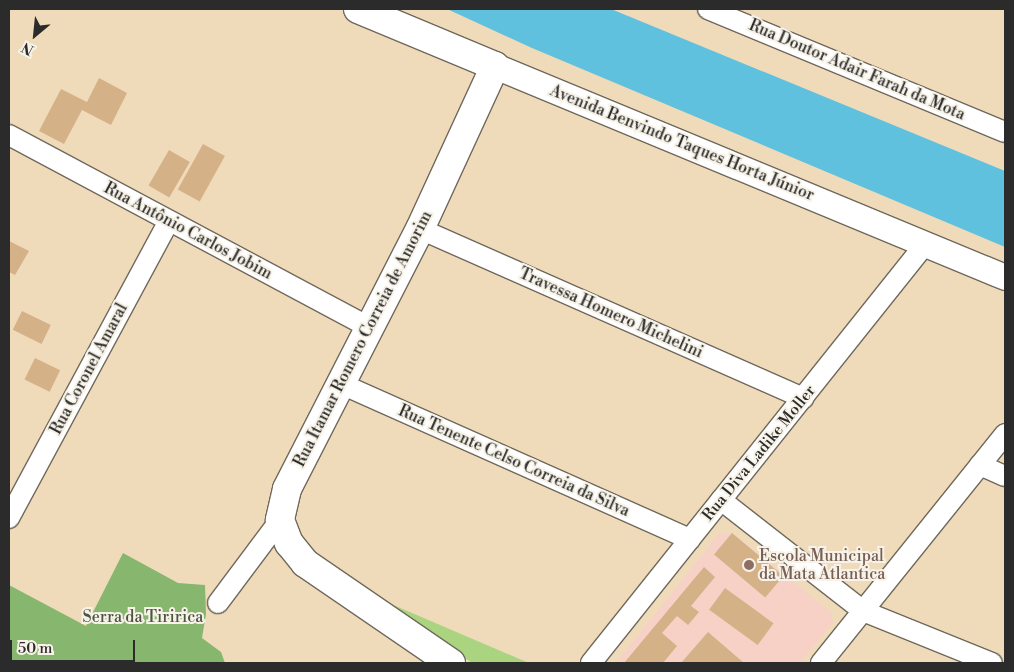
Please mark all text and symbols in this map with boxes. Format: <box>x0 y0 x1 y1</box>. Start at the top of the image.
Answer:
north arrow <box>10 10 60 60</box>
street label: Rua Doutor Adair Farah da Mota <box>746 16 968 124</box>
text: N <box>19 38 37 59</box>
street label: Avenida Benvindo Taques Horta Júnior <box>547 81 817 205</box>
street label: Rua Antônio Carlos Jobim <box>101 178 275 284</box>
street label: Rua Itamar Romero Correia de Amorim <box>290 208 436 470</box>
street label: Travessa Homero Michelini <box>516 264 706 362</box>
street label: Rua Coronel Amaral <box>46 300 132 438</box>
street label: Rua Diva Ladike Moller <box>698 381 820 525</box>
street label: Rua Tenente Celso Correia da Silva <box>395 401 633 521</box>
place label: Escola Municipal da Mata Atlantica <box>759 546 885 584</box>
marker: Escola Municipal da Mata Atlantica <box>743 559 755 571</box>
park label: Serra da Tiririca <box>83 607 203 627</box>
scale bar <box>12 630 138 662</box>
text: 50 m <box>18 639 52 658</box>

